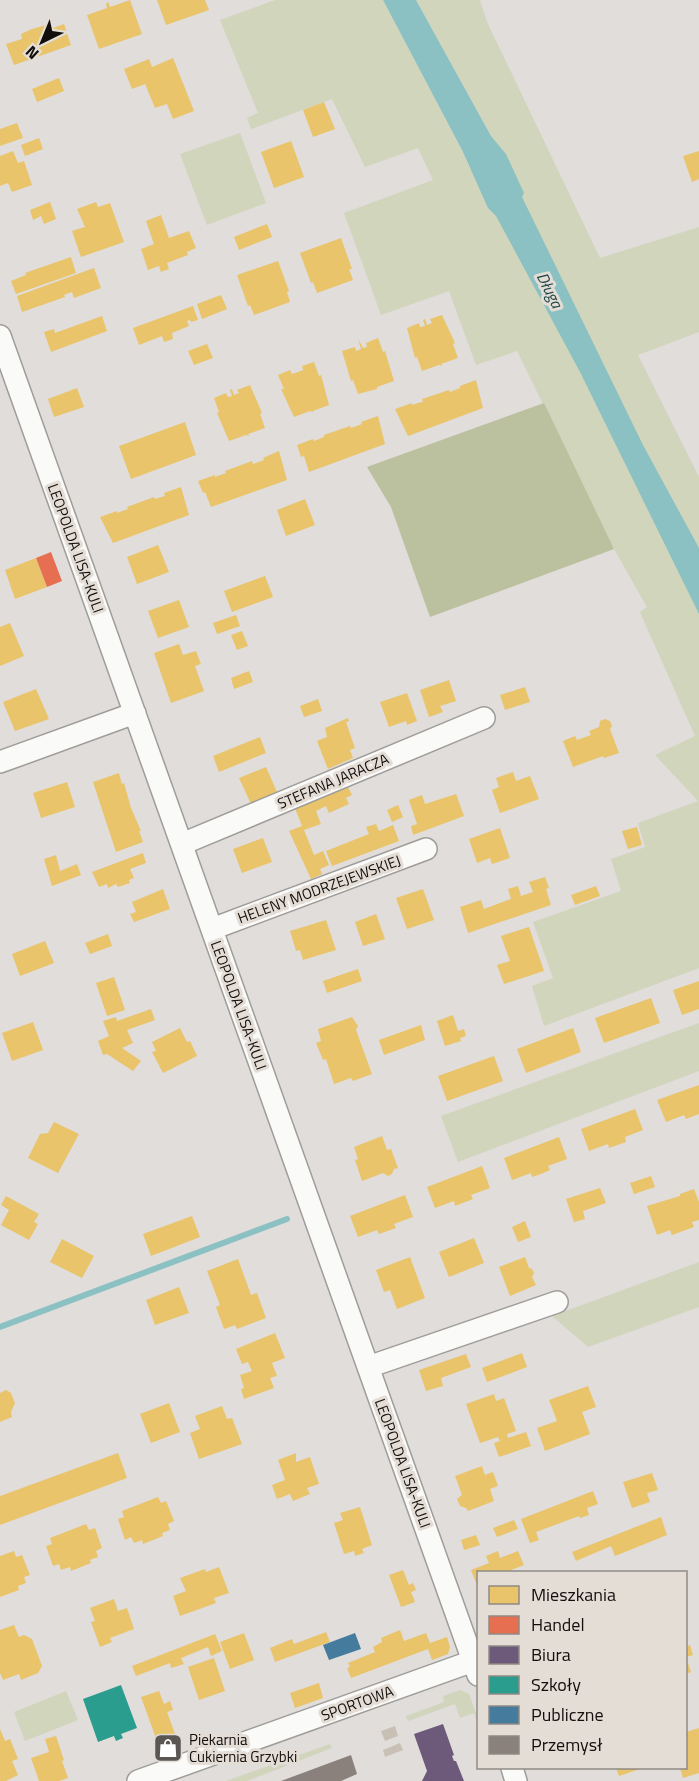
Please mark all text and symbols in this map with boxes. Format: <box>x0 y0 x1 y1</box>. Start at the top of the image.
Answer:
north arrow <box>12 12 72 72</box>
text: N <box>20 40 44 66</box>
water label: Długa <box>531 268 570 313</box>
street label: LEOPOLDA LISA-KULI <box>42 480 110 616</box>
street label: STEFANA JARACZA <box>274 747 392 815</box>
street label: HELENY MODRZEJEWSKIEJ <box>234 849 404 929</box>
street label: LEOPOLDA LISA-KULI <box>205 937 273 1073</box>
street label: LEOPOLDA LISA-KULI <box>369 1395 437 1531</box>
legend <box>477 1571 687 1769</box>
text: Mieszkania <box>531 1581 616 1608</box>
text: Handel <box>531 1611 585 1638</box>
text: Biura <box>531 1641 571 1668</box>
text: Szkoły <box>531 1671 581 1698</box>
street label: SPORTOWA <box>318 1679 396 1727</box>
text: Publiczne <box>531 1701 604 1728</box>
place label: Piekarnia Cukiernia Grzybki <box>189 1728 297 1768</box>
text: Przemysł <box>531 1731 603 1758</box>
shop icon: Piekarnia Cukiernia Grzybki <box>152 1732 184 1764</box>

